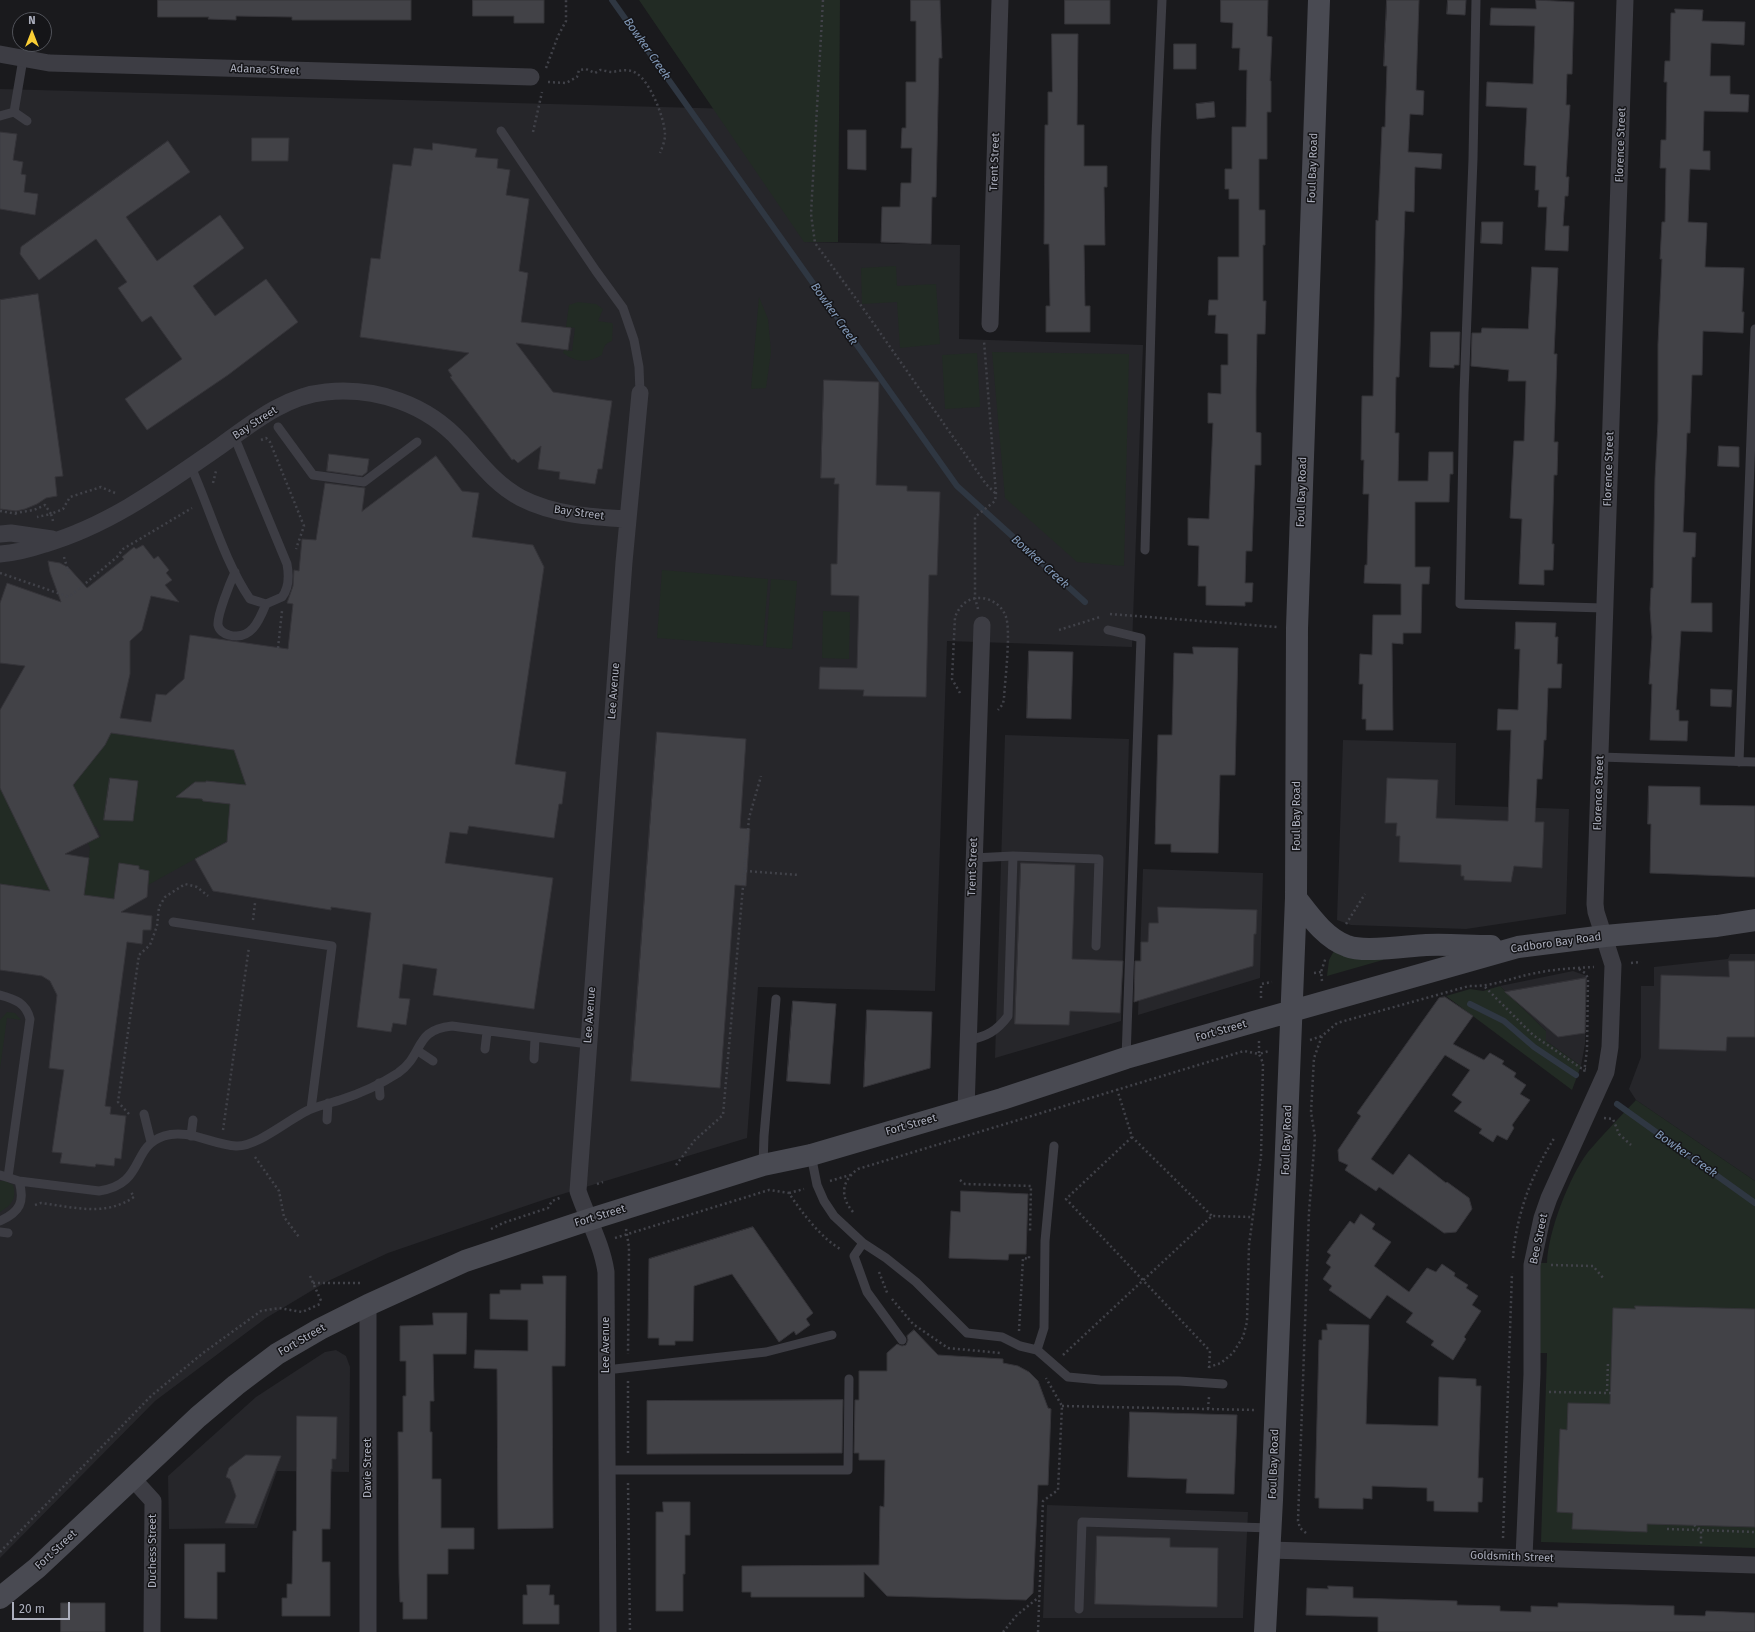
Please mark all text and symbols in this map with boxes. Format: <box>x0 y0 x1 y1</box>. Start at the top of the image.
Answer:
north arrow <box>12 12 52 52</box>
text: N <box>28 14 36 27</box>
water label: Bowker Creek <box>620 15 674 83</box>
street label: Adanac Street <box>230 62 300 78</box>
street label: Florence Street <box>1613 107 1629 183</box>
street label: Trent Street <box>987 133 1003 191</box>
street label: Foul Bay Road <box>1305 133 1321 203</box>
water label: Bowker Creek <box>807 280 861 348</box>
street label: Bay Street <box>230 404 280 442</box>
street label: Florence Street <box>1601 431 1617 507</box>
street label: Foul Bay Road <box>1294 457 1310 527</box>
street label: Bay Street <box>553 503 605 523</box>
water label: Bowker Creek <box>1008 532 1072 592</box>
street label: Lee Avenue <box>605 662 623 720</box>
street label: Florence Street <box>1591 755 1607 831</box>
street label: Foul Bay Road <box>1290 781 1304 851</box>
street label: Trent Street <box>965 838 981 896</box>
street label: Cadboro Bay Road <box>1510 930 1602 956</box>
street label: Lee Avenue <box>581 986 599 1044</box>
street label: Fort Street <box>1194 1017 1248 1045</box>
street label: Foul Bay Road <box>1279 1105 1295 1175</box>
street label: Fort Street <box>884 1111 938 1139</box>
water label: Bowker Creek <box>1652 1127 1720 1181</box>
street label: Fort Street <box>573 1202 627 1230</box>
street label: Bee Street <box>1527 1212 1551 1266</box>
street label: Lee Avenue <box>599 1317 613 1373</box>
street label: Fort Street <box>276 1321 328 1359</box>
street label: Foul Bay Road <box>1266 1429 1282 1499</box>
street label: Davie Street <box>361 1438 375 1498</box>
street label: Duchess Street <box>146 1514 160 1588</box>
street label: Fort Street <box>32 1527 80 1573</box>
street label: Goldsmith Street <box>1470 1549 1554 1565</box>
scale bar <box>14 1594 72 1620</box>
text: 20 m <box>19 1602 45 1616</box>

